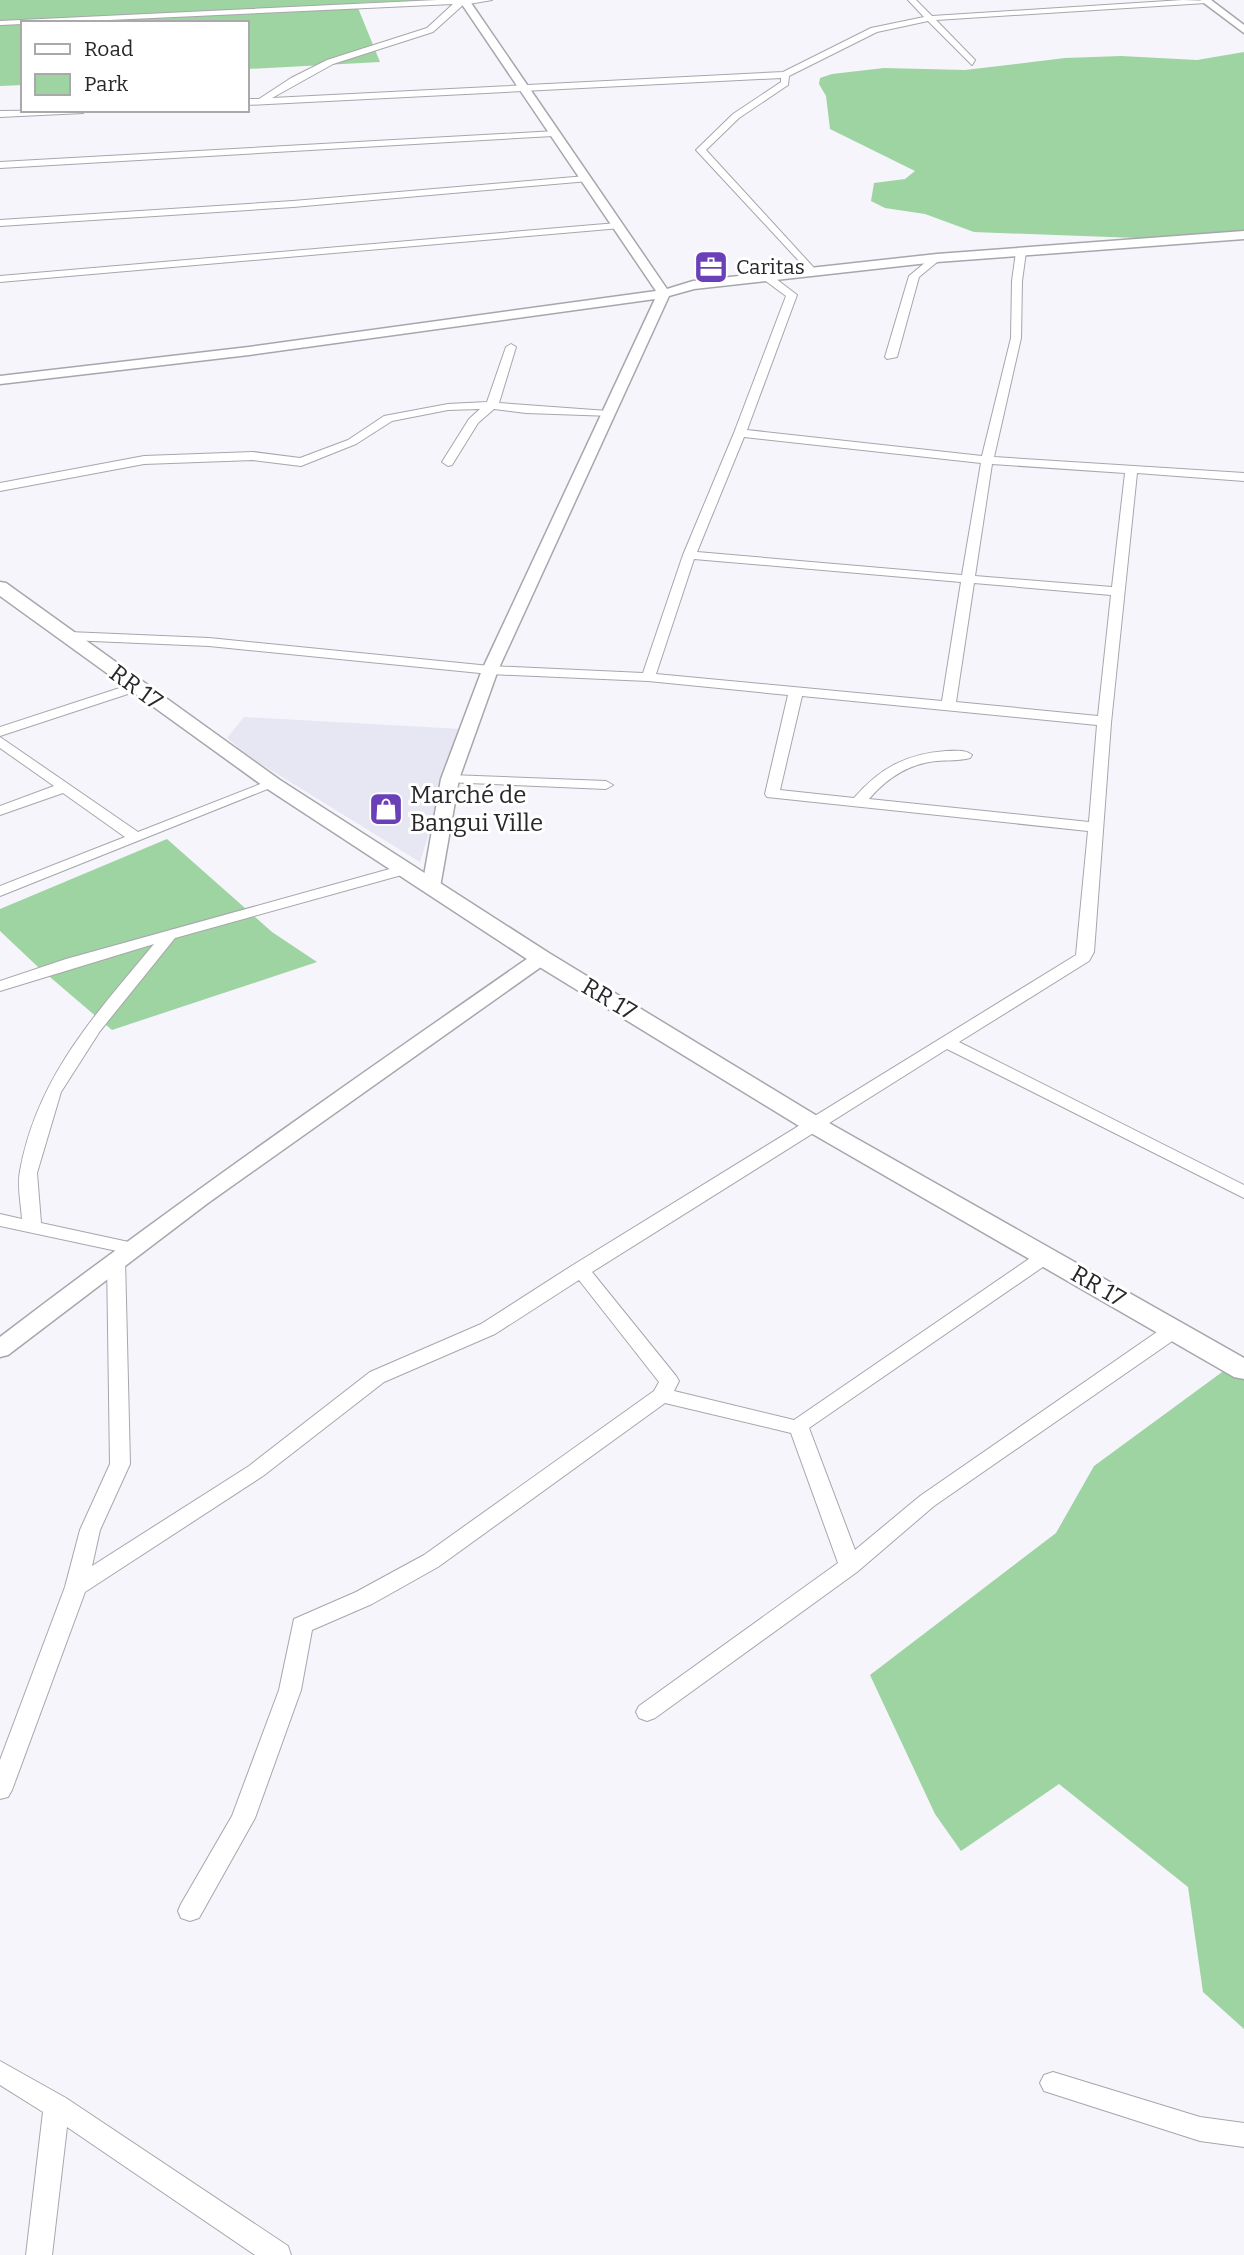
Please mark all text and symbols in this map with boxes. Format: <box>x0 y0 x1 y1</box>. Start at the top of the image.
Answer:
legend <box>21 21 248 112</box>
text: Road <box>84 36 133 62</box>
text: Park <box>84 71 128 97</box>
office icon: Caritas <box>692 248 730 286</box>
place label: Caritas <box>736 254 805 280</box>
street label: RR 17 <box>104 659 168 715</box>
place label: Marché de Bangui Ville <box>410 781 543 837</box>
shop icon: Marché de Bangui Ville <box>367 790 405 828</box>
street label: RR 17 <box>577 972 641 1026</box>
street label: RR 17 <box>1066 1259 1130 1313</box>

